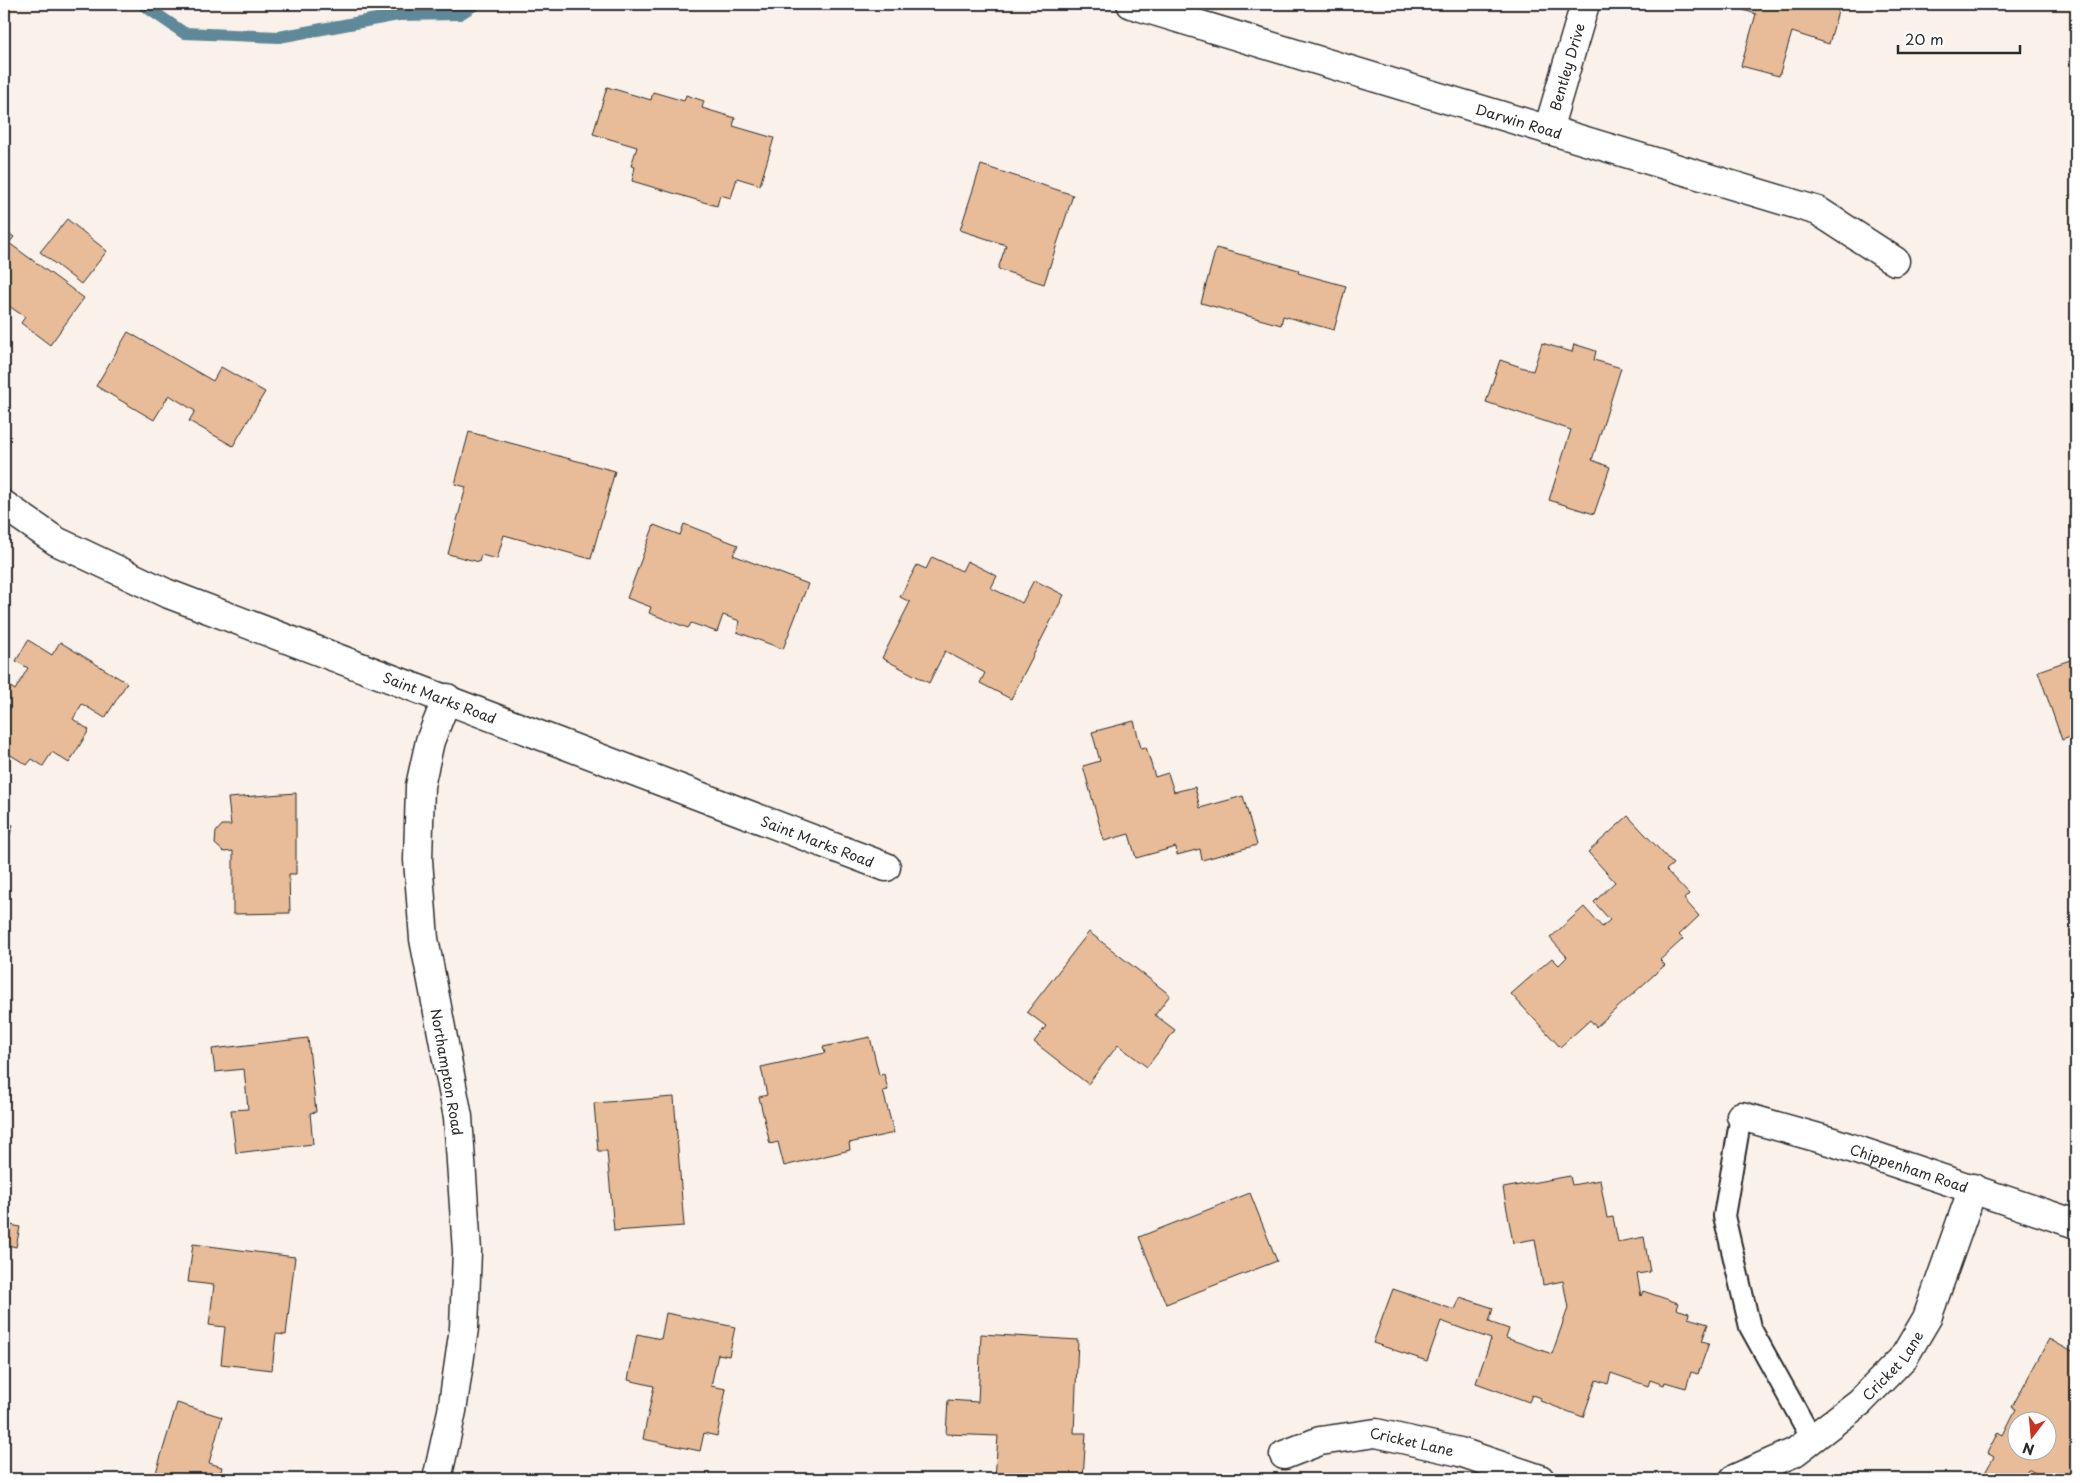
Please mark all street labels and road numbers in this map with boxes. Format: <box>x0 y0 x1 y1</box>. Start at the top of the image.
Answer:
street label: Bentley Drive <box>1544 20 1589 113</box>
street label: Darwin Road <box>1473 98 1565 144</box>
street label: Saint Marks Road <box>380 666 500 728</box>
street label: Saint Marks Road <box>758 810 877 872</box>
street label: Northampton Road <box>426 1007 468 1137</box>
street label: Chippenham Road <box>1847 1138 1971 1197</box>
street label: Cricket Lane <box>1857 1326 1928 1405</box>
street label: Cricket Lane <box>1368 1422 1456 1461</box>

